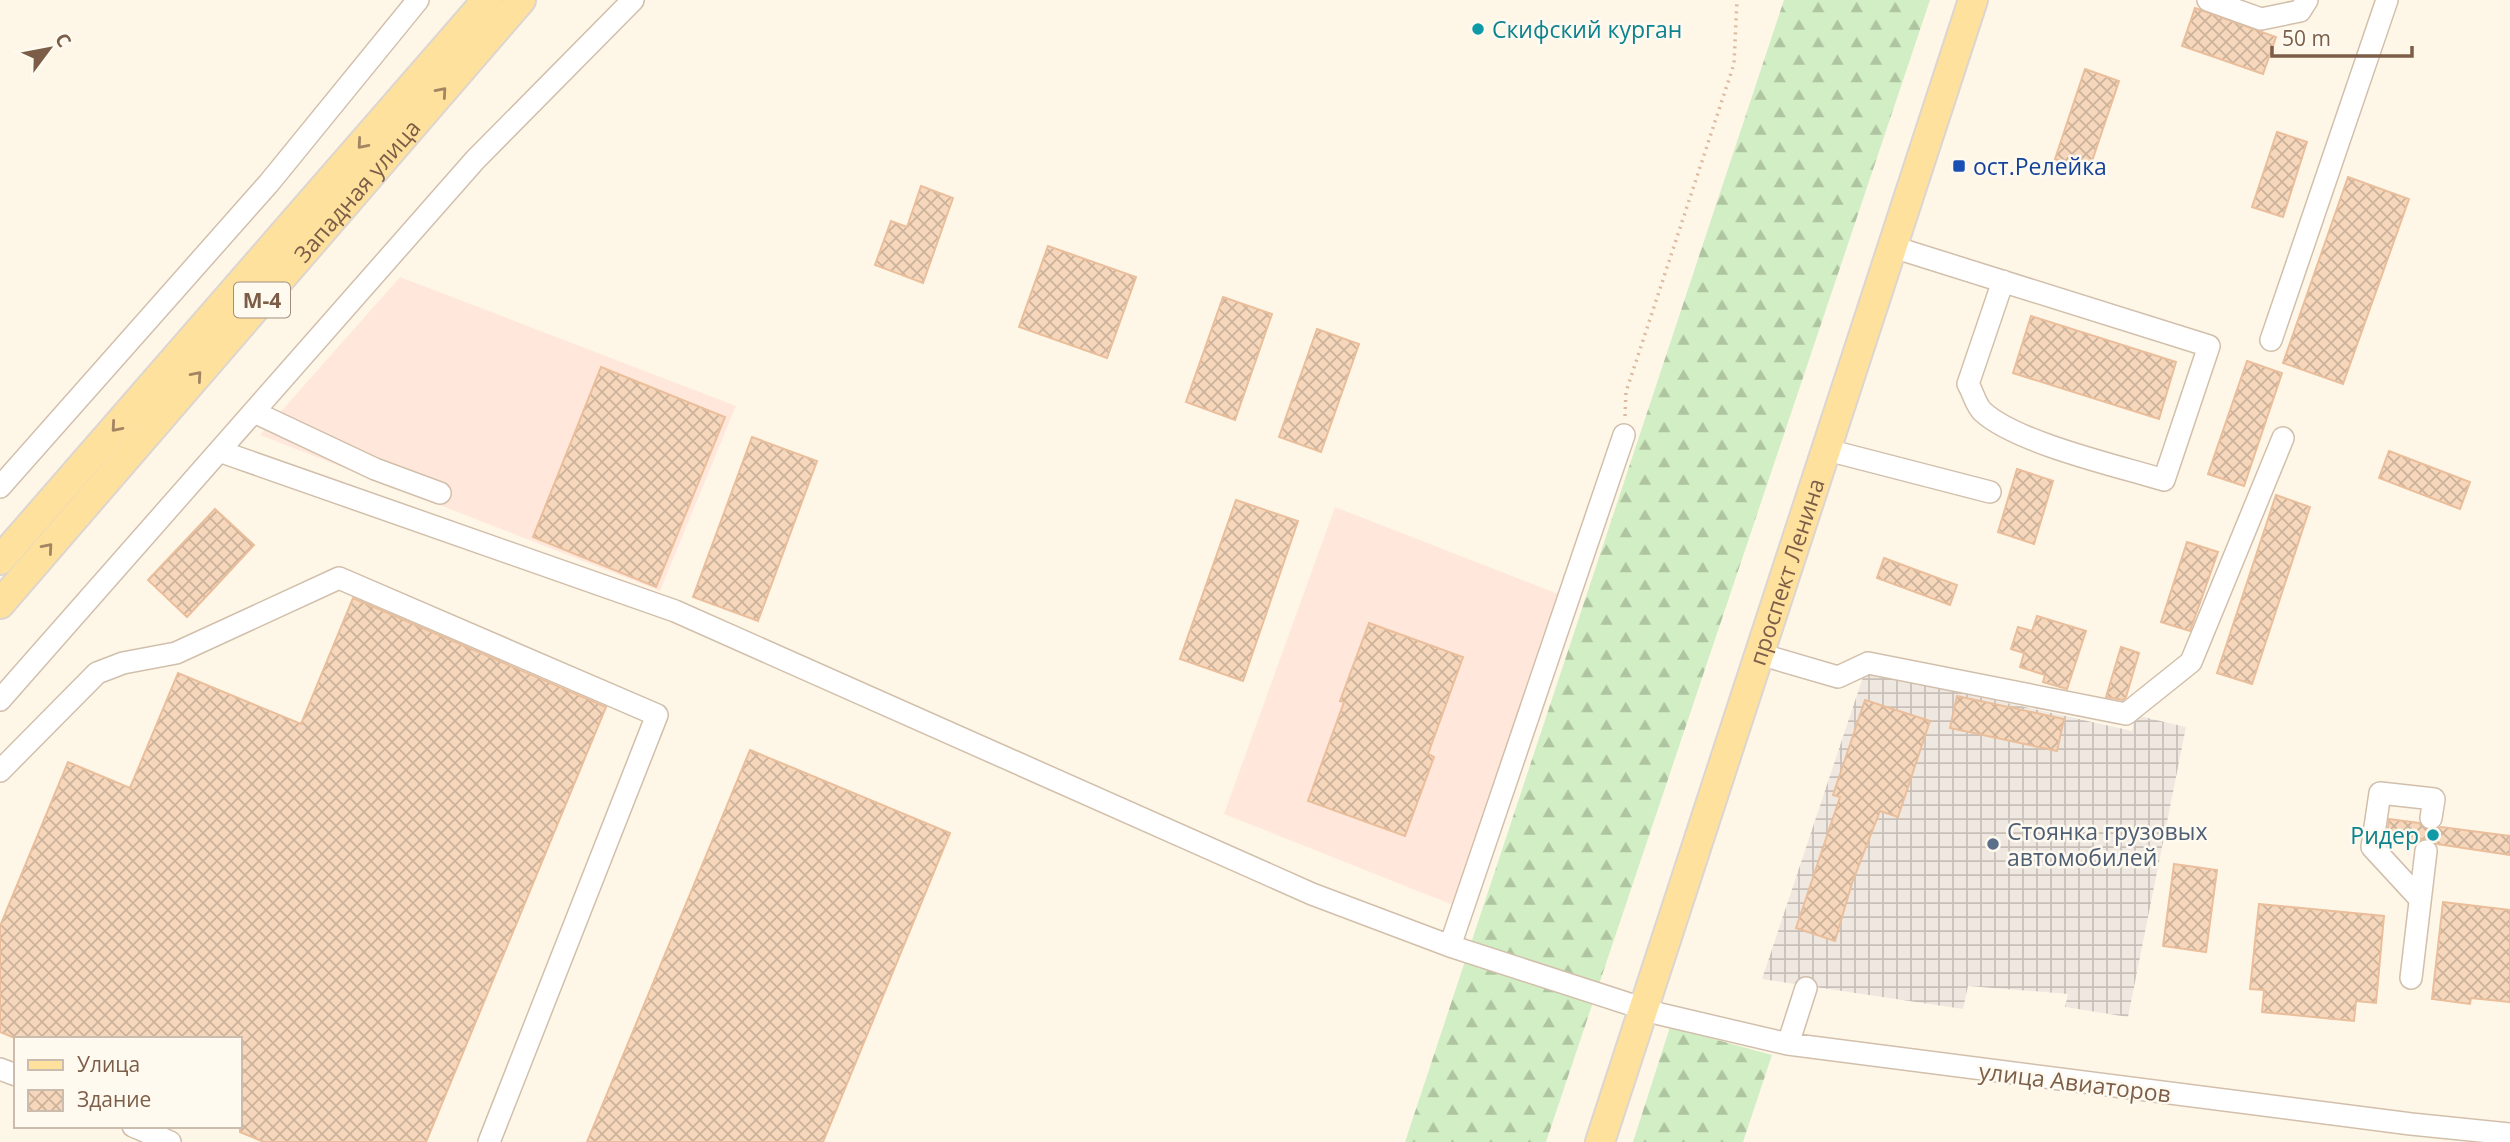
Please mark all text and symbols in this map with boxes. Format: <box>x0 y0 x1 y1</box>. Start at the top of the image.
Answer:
place label: Скифский курган <box>1492 13 1682 45</box>
north arrow <box>14 14 84 84</box>
scale bar <box>2272 14 2412 58</box>
marker: Скифский курган <box>1470 21 1486 37</box>
text: 50 m <box>2282 24 2331 52</box>
text: С <box>49 28 78 52</box>
one-way arrow <box>434 87 446 100</box>
street label: Западная улица <box>286 112 427 269</box>
one-way arrow <box>358 136 370 149</box>
place label: ост.Релейка <box>1973 150 2107 182</box>
marker: ост.Релейка <box>1951 158 1967 174</box>
road number: М-4 <box>234 282 290 318</box>
one-way arrow <box>189 371 201 384</box>
one-way arrow <box>112 418 124 431</box>
street label: проспект Ленина <box>1741 474 1832 669</box>
one-way arrow <box>40 543 52 556</box>
place label: Стоянка грузовых автомобилей <box>2007 815 2207 873</box>
place label: Ридер <box>2350 819 2419 851</box>
marker: Ридер <box>2425 827 2441 843</box>
marker: Стоянка грузовых автомобилей <box>1985 836 2001 852</box>
legend <box>14 1037 242 1128</box>
text: Улица <box>77 1050 140 1078</box>
street label: улица Авиаторов <box>1977 1054 2173 1110</box>
text: Здание <box>77 1085 151 1113</box>

